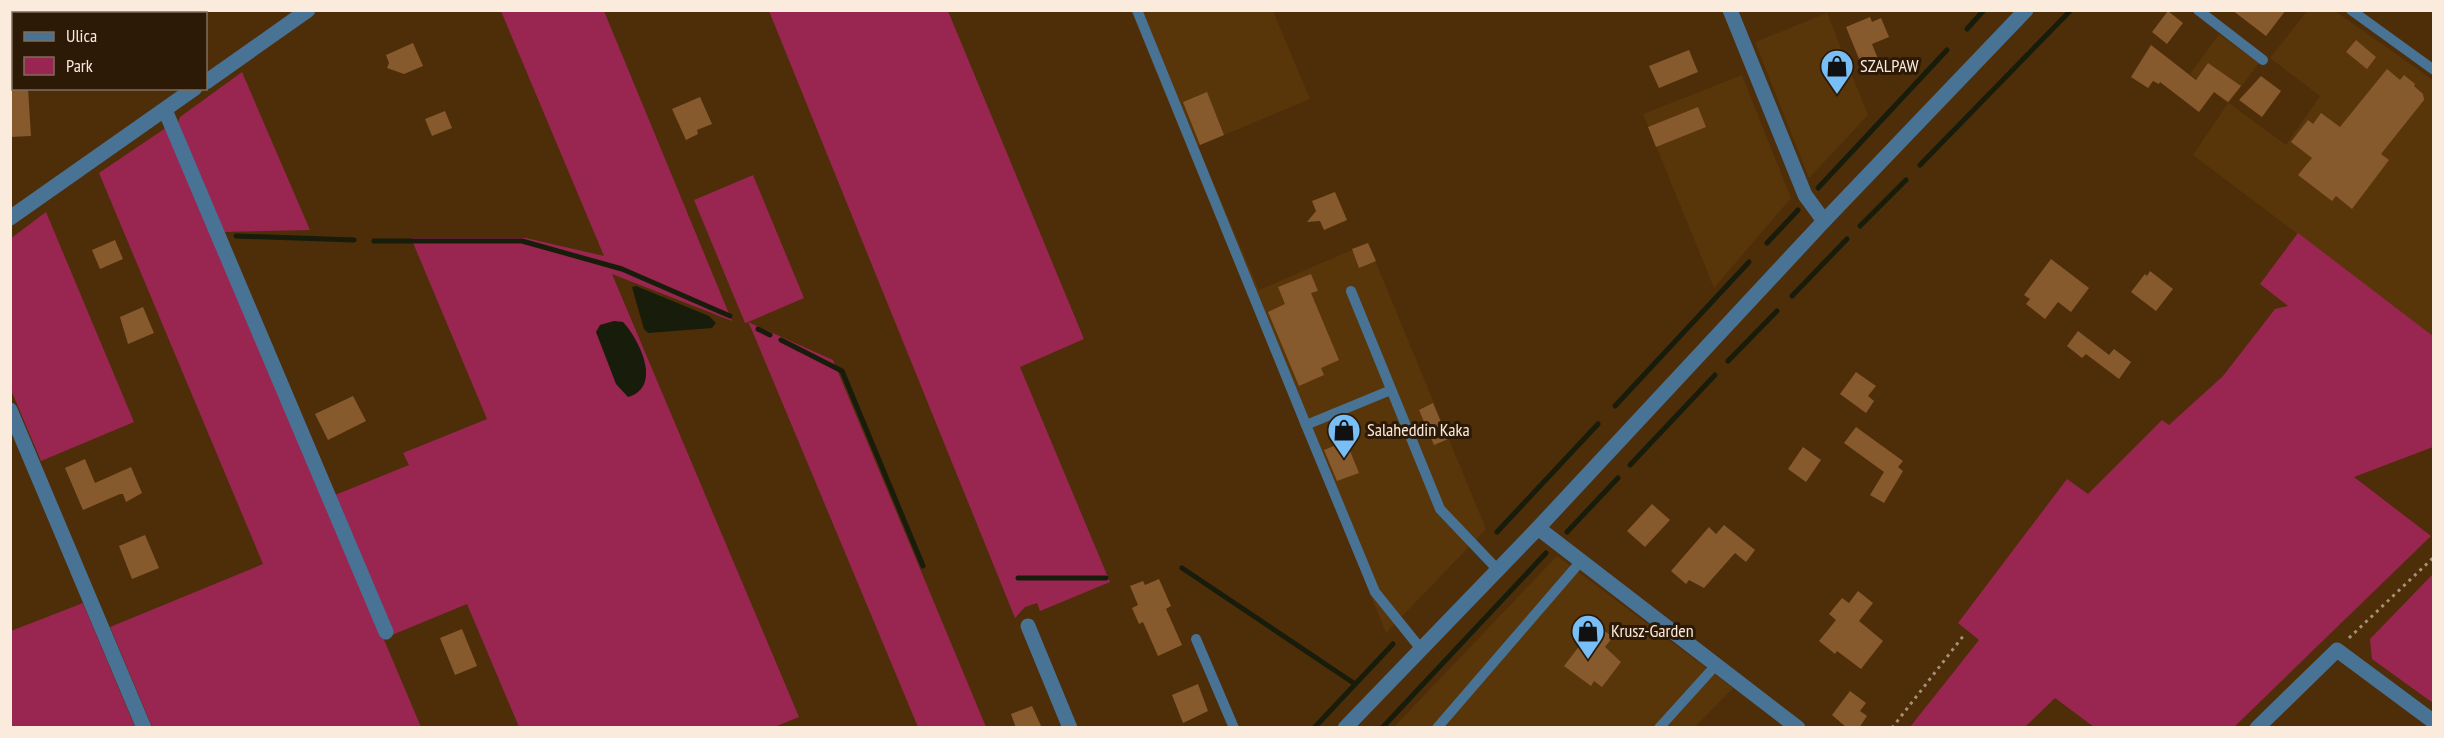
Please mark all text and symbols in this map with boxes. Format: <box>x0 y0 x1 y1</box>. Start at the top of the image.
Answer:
legend <box>12 12 207 90</box>
text: Ulica <box>66 24 97 47</box>
shop icon: SZALPAW <box>1819 48 1855 95</box>
text: Park <box>66 54 93 77</box>
place label: SZALPAW <box>1860 54 1919 77</box>
shop icon: Salaheddin Kaka <box>1326 412 1362 459</box>
place label: Salaheddin Kaka <box>1367 418 1470 441</box>
shop icon: Krusz-Garden <box>1570 613 1606 660</box>
place label: Krusz-Garden <box>1611 619 1694 642</box>

